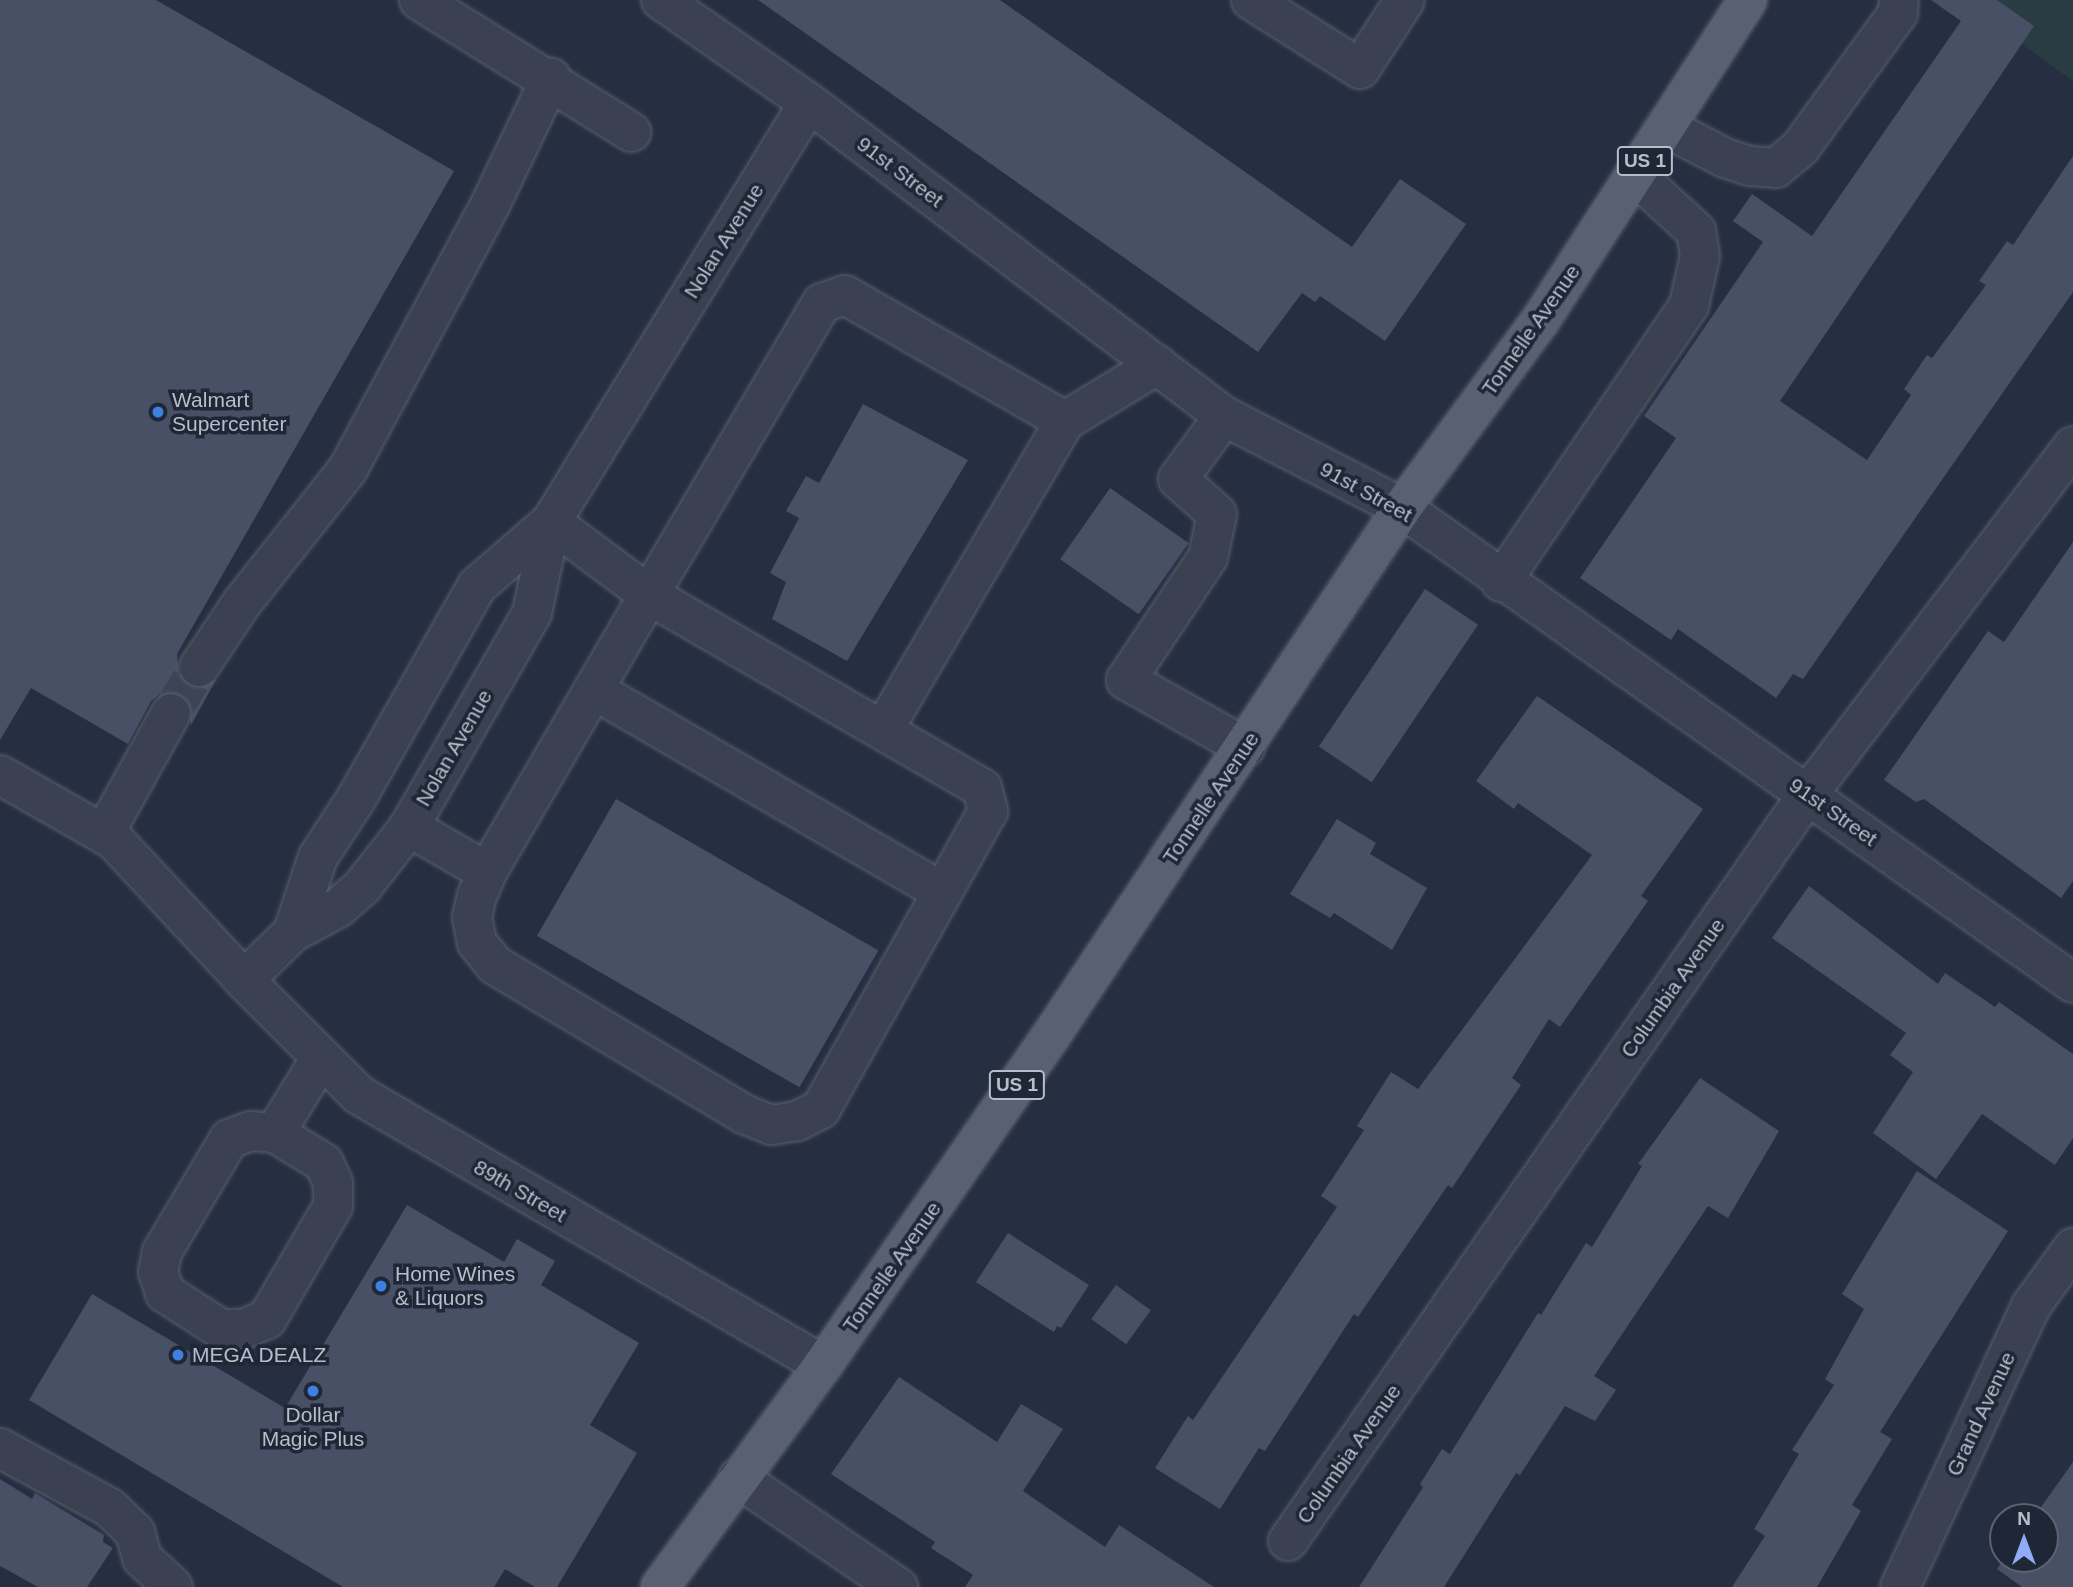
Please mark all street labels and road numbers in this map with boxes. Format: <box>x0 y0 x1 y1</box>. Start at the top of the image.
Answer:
street label: 91st Street <box>852 131 948 213</box>
road number: US 1 <box>1615 146 1675 176</box>
street label: Nolan Avenue <box>678 179 770 303</box>
street label: Tonnelle Avenue <box>1476 259 1586 401</box>
street label: 91st Street <box>1315 456 1417 528</box>
street label: Nolan Avenue <box>410 685 498 811</box>
street label: Tonnelle Avenue <box>1157 727 1265 869</box>
street label: 91st Street <box>1784 773 1882 851</box>
street label: Columbia Avenue <box>1615 913 1731 1063</box>
road number: US 1 <box>987 1070 1047 1100</box>
street label: 89th Street <box>469 1154 571 1228</box>
street label: Tonnelle Avenue <box>837 1196 947 1338</box>
street label: Grand Avenue <box>1941 1347 2021 1481</box>
street label: Columbia Avenue <box>1291 1379 1407 1529</box>

